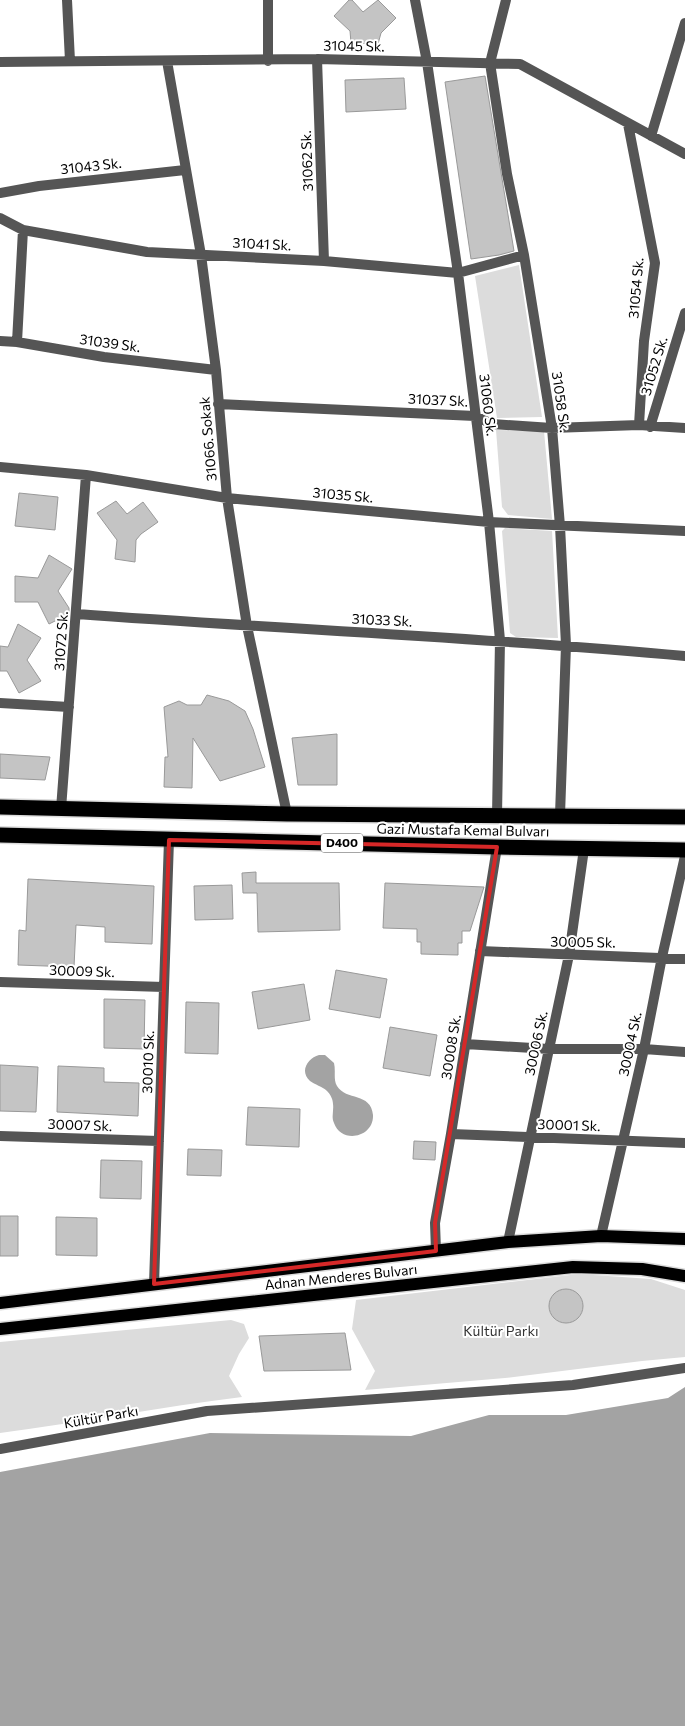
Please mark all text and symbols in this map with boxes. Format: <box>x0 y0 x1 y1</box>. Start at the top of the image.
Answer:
street label: 31045 Sk. <box>323 36 385 55</box>
street label: 31062 Sk. <box>297 130 316 192</box>
street label: 31043 Sk. <box>60 154 122 177</box>
street label: 31041 Sk. <box>232 233 292 254</box>
street label: 31054 Sk. <box>624 257 647 319</box>
street label: 31039 Sk. <box>79 330 142 355</box>
street label: 31052 Sk. <box>637 334 671 397</box>
street label: 31058 Sk. <box>549 370 574 434</box>
street label: 31060 Sk. <box>476 373 501 437</box>
street label: 31037 Sk. <box>408 389 469 410</box>
street label: 31066. Sokak <box>195 396 220 482</box>
street label: 31035 Sk. <box>312 483 374 506</box>
street label: 31033 Sk. <box>351 609 413 630</box>
street label: 31072 Sk. <box>50 610 71 671</box>
street label: Gazi Mustafa Kemal Bulvarı <box>376 819 550 840</box>
road number: D400 <box>321 834 363 852</box>
street label: 30005 Sk. <box>550 932 616 951</box>
street label: 30009 Sk. <box>49 961 115 980</box>
street label: 30006 Sk. <box>520 1009 551 1077</box>
street label: 30004 Sk. <box>614 1010 645 1078</box>
street label: 30008 Sk. <box>437 1013 464 1081</box>
street label: 30010 Sk. <box>138 1030 157 1094</box>
street label: 30007 Sk. <box>47 1115 113 1134</box>
street label: 30001 Sk. <box>537 1115 601 1134</box>
street label: Adnan Menderes Bulvarı <box>264 1260 418 1293</box>
park label: Kültür Parkı <box>463 1322 539 1339</box>
street label: Kültür Parkı <box>62 1402 139 1431</box>

